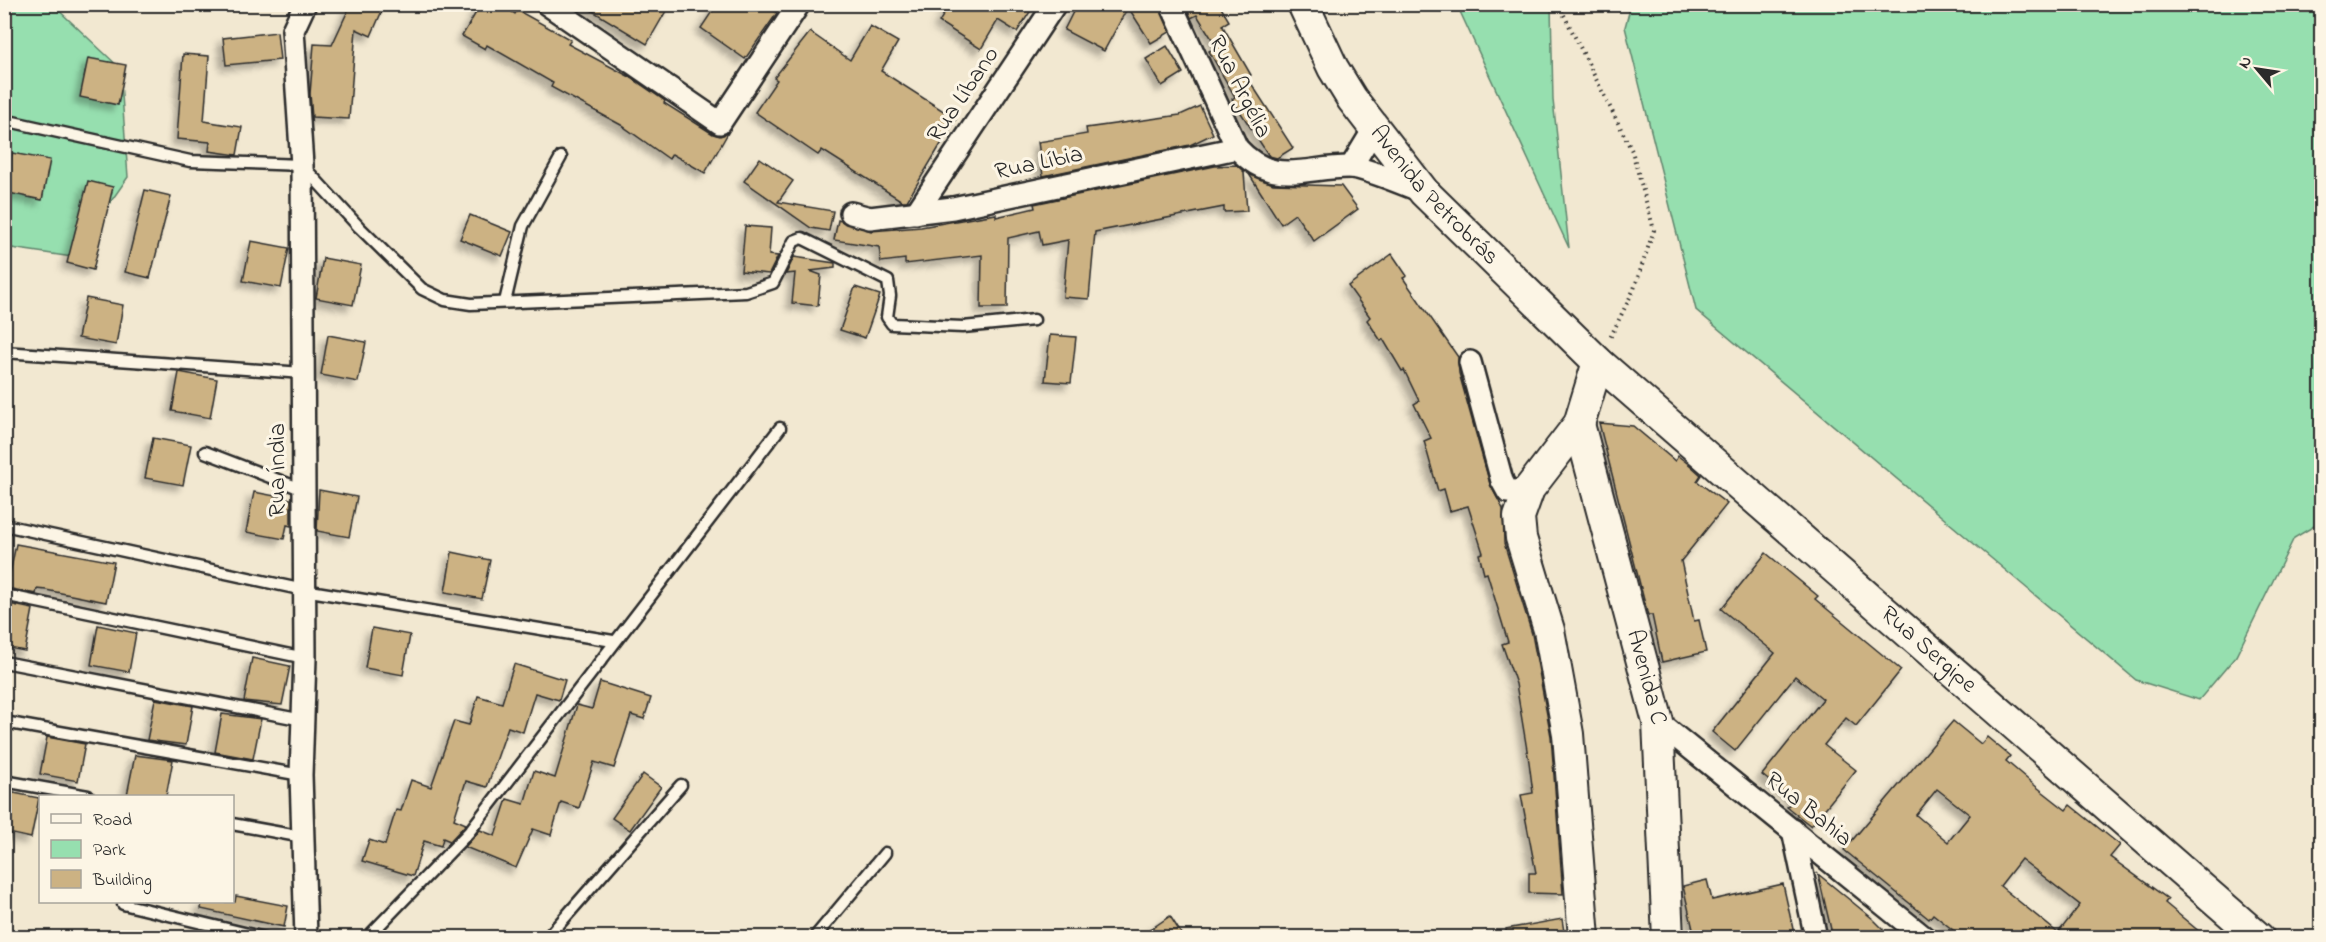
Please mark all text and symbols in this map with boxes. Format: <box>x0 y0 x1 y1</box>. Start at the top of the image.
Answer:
street label: Rua Argélia <box>1198 30 1280 144</box>
north arrow <box>2227 39 2287 99</box>
street label: Rua Líbano <box>919 40 1009 150</box>
text: N <box>2233 52 2259 73</box>
street label: Avenida Petrobrás <box>1361 118 1507 274</box>
street label: Rua Líbia <box>992 138 1086 190</box>
street label: Rua Índia <box>261 423 296 517</box>
street label: Rua Sergipe <box>1872 598 1985 702</box>
street label: Avenida C <box>1617 626 1676 729</box>
street label: Rua Bahia <box>1757 764 1859 856</box>
legend <box>39 795 234 903</box>
text: Road <box>93 808 132 834</box>
text: Park <box>93 838 126 864</box>
text: Building <box>92 868 152 895</box>

